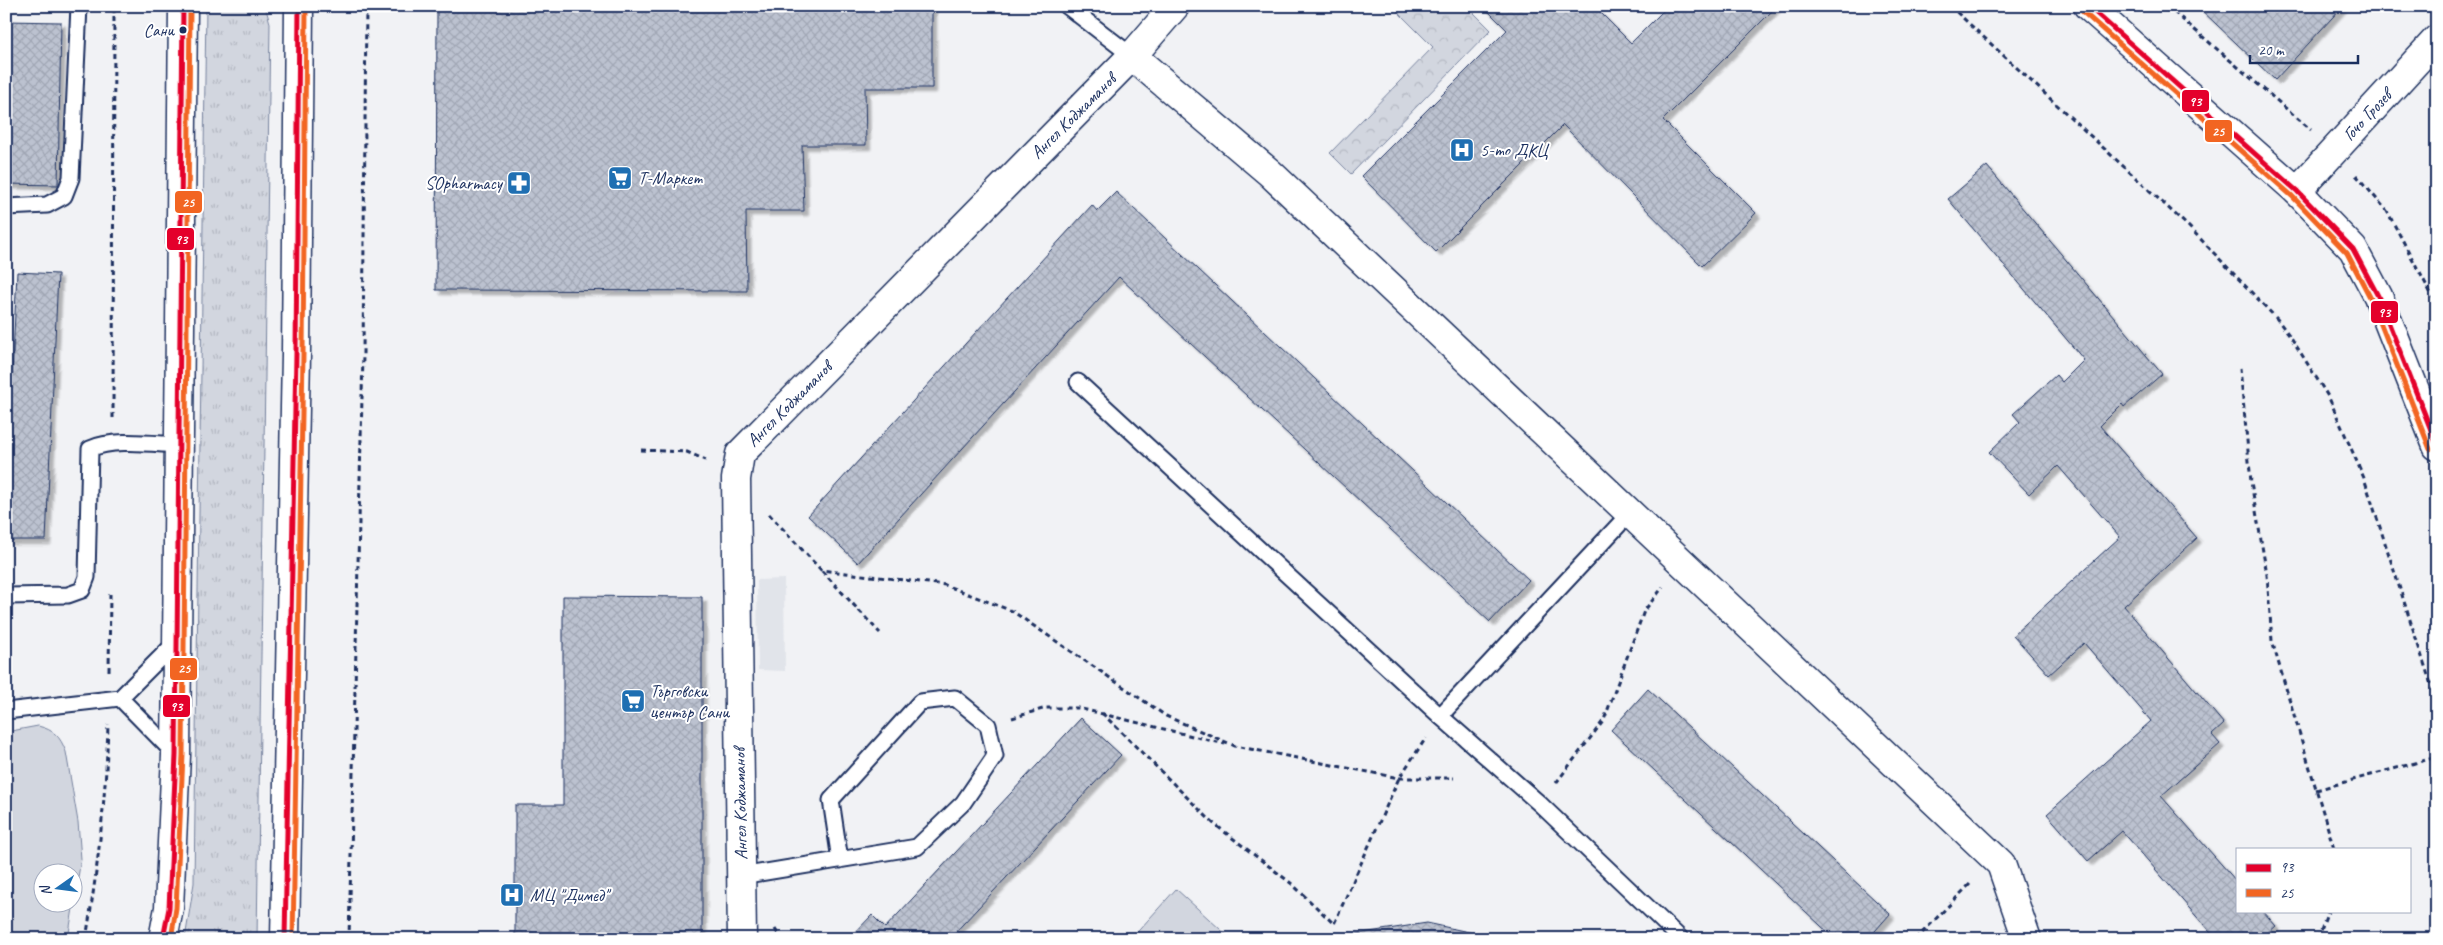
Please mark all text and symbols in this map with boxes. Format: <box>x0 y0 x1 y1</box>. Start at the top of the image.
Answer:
place label: Сани <box>144 20 175 41</box>
marker: Сани <box>178 25 188 35</box>
scale bar <box>2250 32 2358 64</box>
text: 20 m <box>2258 41 2285 60</box>
street label: Ангел Коджаманов <box>1026 67 1122 163</box>
street label: Гочо Грозев <box>2338 82 2399 145</box>
line badge: 93 <box>2181 89 2210 113</box>
text: 93 <box>2189 93 2203 110</box>
line badge: 25 <box>2204 119 2233 143</box>
text: 25 <box>2212 123 2226 140</box>
hospital icon: 5-то ДКЦ <box>1449 137 1475 163</box>
place label: 5-то ДКЦ <box>1480 139 1550 161</box>
supermarket icon: Т-Маркет <box>607 165 633 191</box>
place label: Т-Маркет <box>638 167 703 189</box>
pharmacy icon: SOpharmacy <box>506 170 532 196</box>
place label: SOpharmacy <box>425 172 504 194</box>
line badge: 25 <box>174 190 203 214</box>
text: 25 <box>182 194 196 211</box>
line badge: 93 <box>166 227 195 251</box>
text: 93 <box>175 231 189 248</box>
line badge: 93 <box>2370 300 2399 324</box>
text: 93 <box>2378 304 2392 321</box>
street label: Ангел Коджаманов <box>742 355 838 451</box>
line badge: 25 <box>169 657 198 681</box>
text: 25 <box>178 660 192 677</box>
place label: Търговски център Сани <box>650 680 730 723</box>
supermarket icon: Търговски център Сани <box>620 688 646 714</box>
line badge: 93 <box>162 694 191 718</box>
text: 93 <box>170 698 184 715</box>
street label: Ангел Коджаманов <box>728 745 752 860</box>
legend <box>2236 848 2410 912</box>
text: 93 <box>2280 858 2295 877</box>
north arrow <box>32 862 82 912</box>
hospital icon: МЦ "Димед" <box>499 882 525 908</box>
text: N <box>36 883 55 897</box>
place label: МЦ "Димед" <box>530 884 612 906</box>
text: 25 <box>2280 884 2295 903</box>

